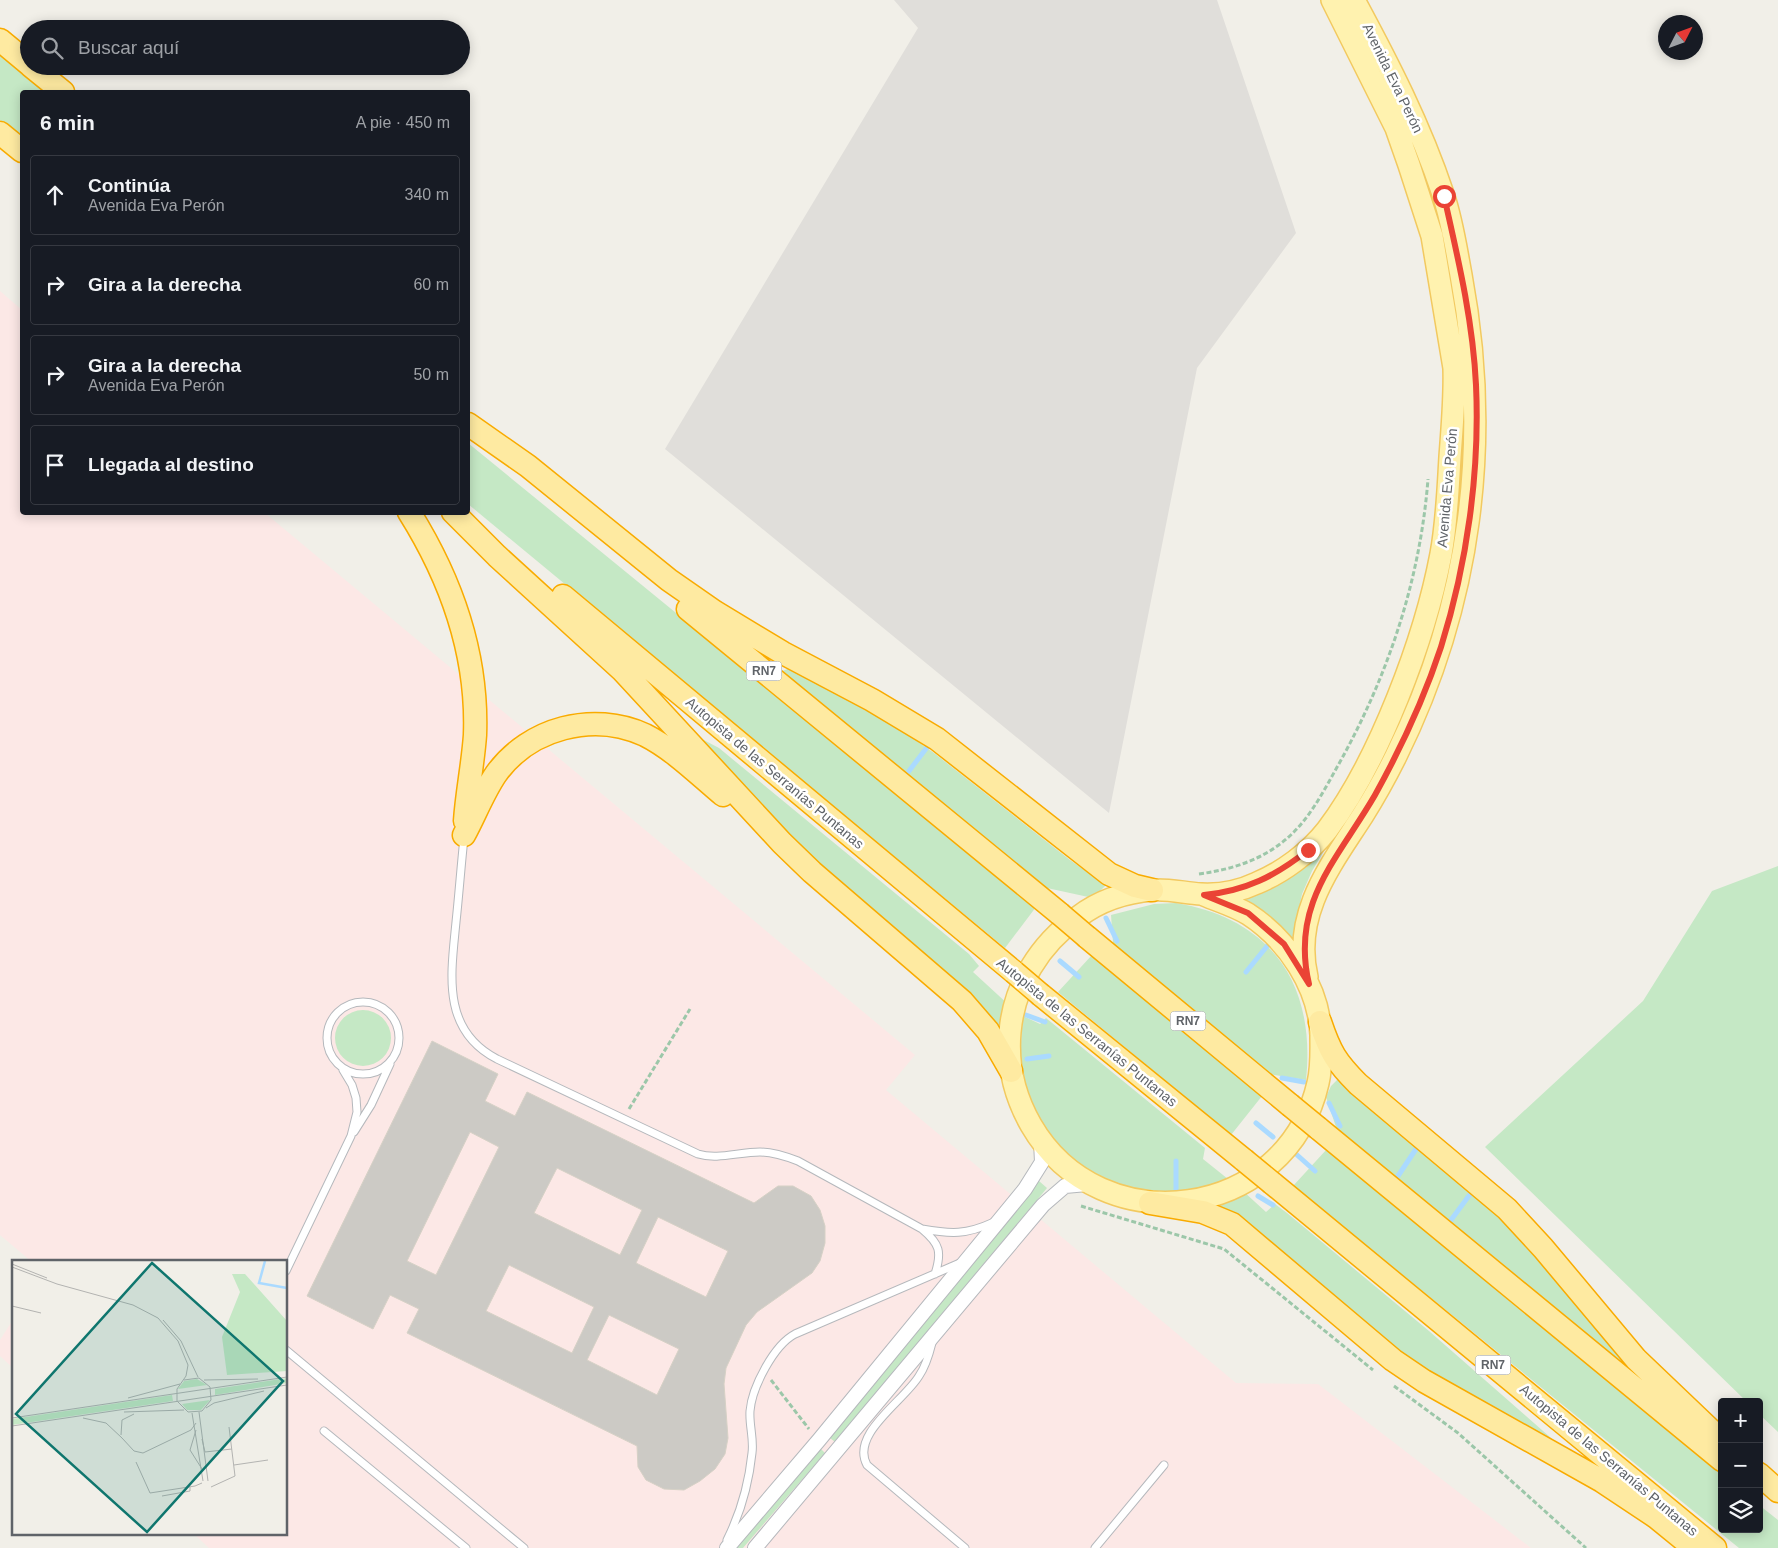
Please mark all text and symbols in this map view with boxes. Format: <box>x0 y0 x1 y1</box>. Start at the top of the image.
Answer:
north arrow <box>1658 15 1703 60</box>
search box <box>20 20 470 75</box>
street label: Avenida Eva Perón <box>1360 21 1426 135</box>
icon: search <box>38 34 66 62</box>
text: Buscar aquí <box>78 37 179 58</box>
text: 6 min <box>40 111 95 134</box>
text: A pie · 450 m <box>356 114 450 131</box>
text: Continúa <box>88 175 170 196</box>
icon: ahead <box>41 181 69 209</box>
route start <box>1433 185 1456 208</box>
text: 340 m <box>405 186 449 203</box>
text: Avenida Eva Perón <box>88 197 225 214</box>
icon: right <box>41 271 69 299</box>
text: Gira a la derecha <box>88 274 241 295</box>
text: 60 m <box>413 276 449 293</box>
text: Gira a la derecha <box>88 355 241 376</box>
icon: right <box>41 361 69 389</box>
text: 50 m <box>413 366 449 383</box>
text: Avenida Eva Perón <box>88 377 225 394</box>
street label: Avenida Eva Perón <box>1434 428 1460 548</box>
icon: arrive <box>41 451 69 479</box>
text: Llegada al destino <box>88 454 254 475</box>
road number: RN7 <box>746 661 782 680</box>
street label: Autopista de las Serranías Puntanas <box>683 694 867 852</box>
route end <box>1297 839 1320 862</box>
street label: Autopista de las Serranías Puntanas <box>994 954 1180 1110</box>
road number: RN7 <box>1170 1011 1206 1030</box>
inset map <box>12 1260 288 1536</box>
road number: RN7 <box>1476 1356 1510 1374</box>
street label: Autopista de las Serranías Puntanas <box>1517 1381 1701 1539</box>
map controls <box>1718 1398 1763 1533</box>
button: + <box>1718 1398 1763 1443</box>
button: − <box>1718 1443 1763 1488</box>
button: layers <box>1718 1488 1763 1533</box>

